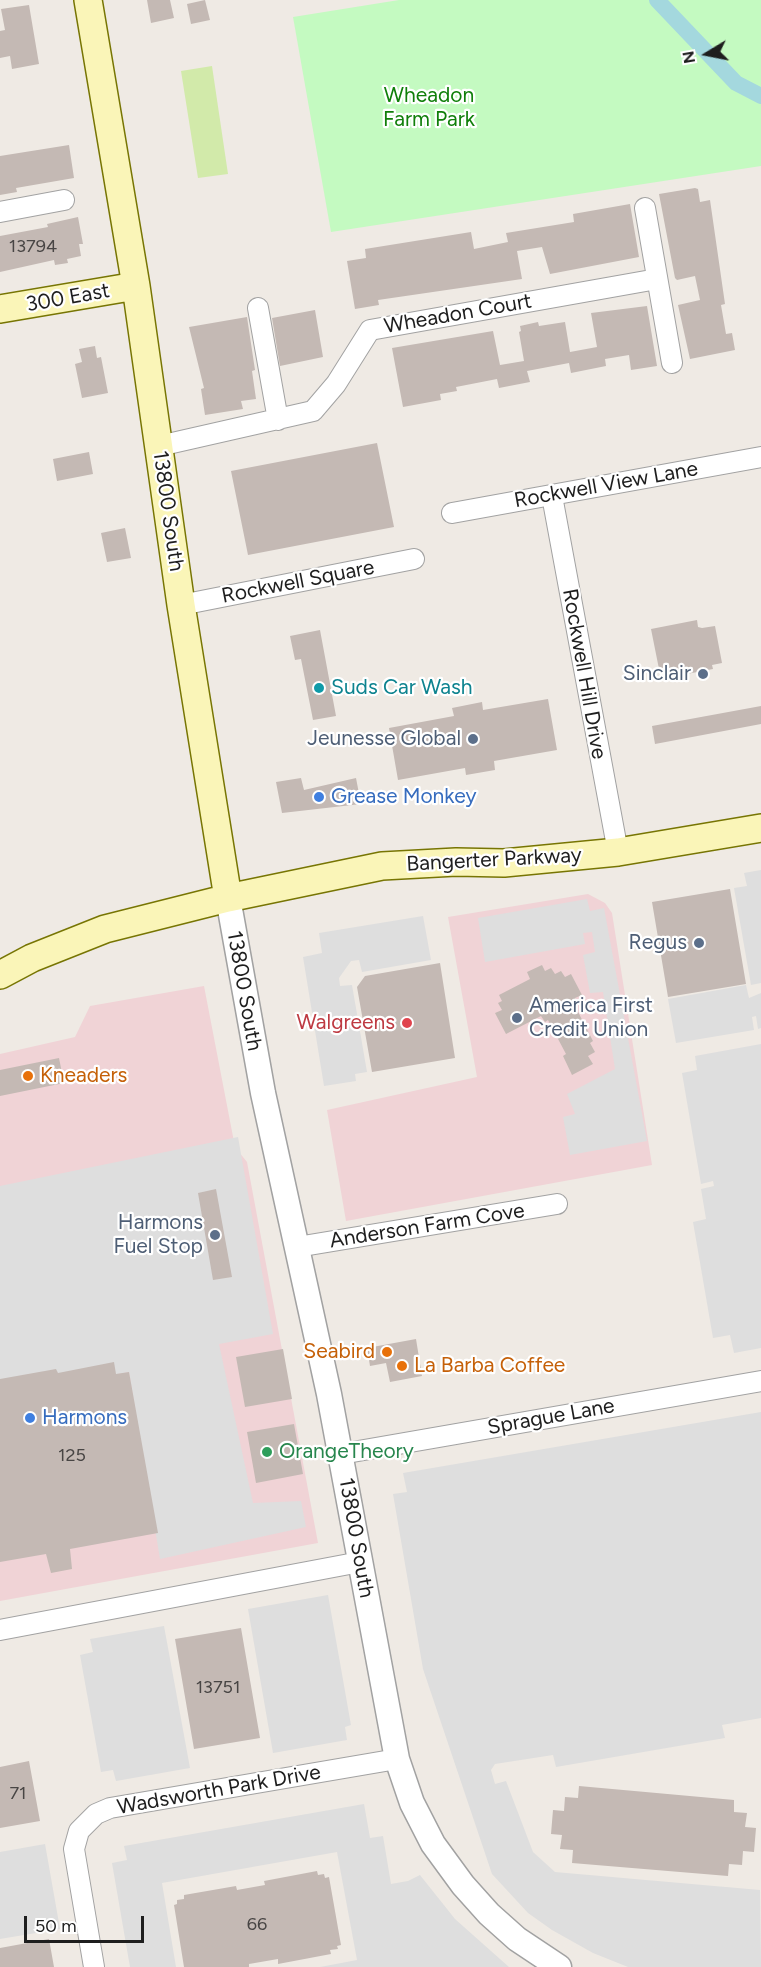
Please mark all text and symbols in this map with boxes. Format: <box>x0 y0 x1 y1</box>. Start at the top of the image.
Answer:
north arrow <box>677 24 737 84</box>
text: N <box>678 49 699 65</box>
park label: Wheadon Farm Park <box>383 83 475 133</box>
house number: 13794 <box>9 236 57 258</box>
street label: 300 East <box>24 278 112 318</box>
street label: Wheadon Court <box>382 289 534 339</box>
street label: 13800 South <box>147 449 189 573</box>
street label: Rockwell View Lane <box>512 456 700 514</box>
street label: Rockwell Square <box>220 555 376 609</box>
street label: Rockwell Hill Drive <box>557 587 611 761</box>
place label: Sinclair <box>623 661 691 687</box>
marker: Sinclair <box>696 667 710 681</box>
place label: Suds Car Wash <box>331 675 473 701</box>
marker: Suds Car Wash <box>312 681 326 695</box>
place label: Jeunesse Global <box>307 726 461 752</box>
marker: Jeunesse Global <box>466 732 480 746</box>
place label: Grease Monkey <box>331 784 477 810</box>
marker: Grease Monkey <box>312 790 326 804</box>
street label: Bangerter Parkway <box>406 843 582 877</box>
street label: 13800 South <box>221 929 267 1053</box>
place label: Regus <box>629 930 687 956</box>
marker: Regus <box>692 936 706 950</box>
place label: America First Credit Union <box>529 993 653 1043</box>
place label: Walgreens <box>297 1010 395 1036</box>
marker: America First Credit Union <box>510 1011 524 1025</box>
marker: Walgreens <box>400 1016 414 1030</box>
place label: Kneaders <box>40 1063 127 1089</box>
marker: Kneaders <box>21 1069 35 1083</box>
street label: Anderson Farm Cove <box>328 1198 526 1254</box>
place label: Harmons Fuel Stop <box>113 1210 203 1260</box>
marker: Harmons Fuel Stop <box>208 1228 222 1242</box>
place label: Seabird <box>303 1339 375 1365</box>
marker: Seabird <box>380 1345 394 1359</box>
place label: La Barba Coffee <box>414 1353 565 1379</box>
marker: La Barba Coffee <box>395 1359 409 1373</box>
street label: Sprague Lane <box>485 1393 617 1441</box>
place label: Harmons <box>42 1405 127 1431</box>
marker: Harmons <box>23 1411 37 1425</box>
place label: OrangeTheory <box>279 1439 414 1465</box>
house number: 125 <box>58 1445 86 1467</box>
marker: OrangeTheory <box>260 1445 274 1459</box>
street label: 13800 South <box>333 1476 379 1600</box>
house number: 13751 <box>196 1677 240 1699</box>
street label: Wadsworth Park Drive <box>115 1760 323 1820</box>
house number: 71 <box>9 1783 27 1805</box>
scale bar <box>27 1904 147 1942</box>
house number: 66 <box>247 1914 267 1936</box>
text: 50 m <box>35 1915 77 1937</box>

